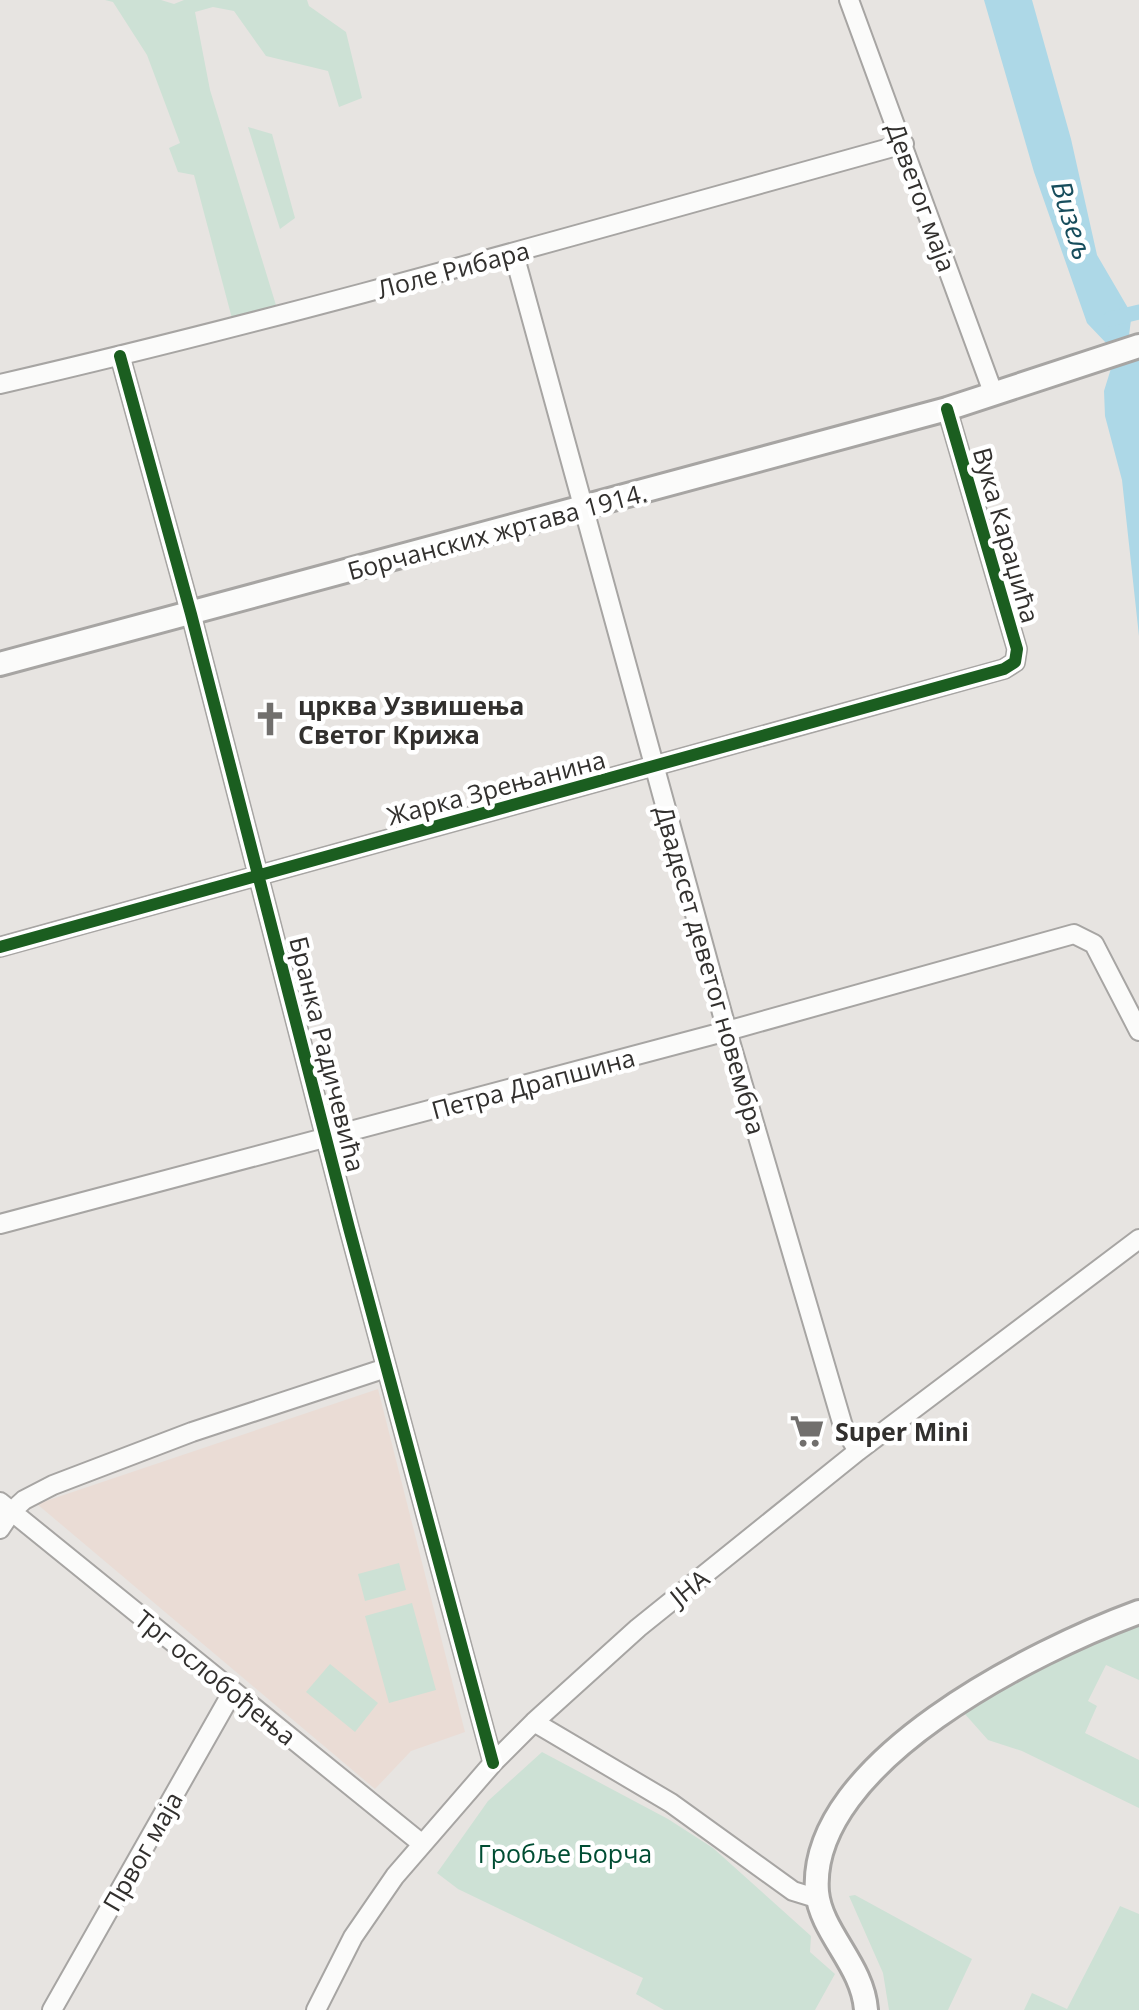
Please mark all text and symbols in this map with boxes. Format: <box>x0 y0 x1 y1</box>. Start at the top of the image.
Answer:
street label: Деветог маја <box>879 118 965 276</box>
water label: Визељ <box>1043 176 1103 264</box>
street label: Лоле Рибара <box>373 232 533 306</box>
street label: Вука Караџића <box>966 443 1048 627</box>
street label: Борчанских жртава 1914. <box>344 475 650 587</box>
place label: црква Узвишења Светог Крижа <box>298 688 524 751</box>
church icon: црква Узвишења Светог Крижа <box>251 700 289 738</box>
street label: Жарка Зрењанина <box>383 741 609 833</box>
street label: Двадесет деветог новембра <box>648 802 774 1138</box>
street label: Бранка Радичевића <box>282 933 374 1175</box>
street label: Петра Драпшина <box>428 1039 638 1127</box>
supermarket icon: Super Mini <box>788 1412 826 1450</box>
place label: Super Mini <box>835 1414 969 1448</box>
street label: ЈНА <box>661 1561 716 1614</box>
street label: Трг ослобођења <box>128 1601 304 1753</box>
street label: Првог маја <box>94 1785 190 1917</box>
park label: Гробље Борча <box>478 1836 652 1870</box>

